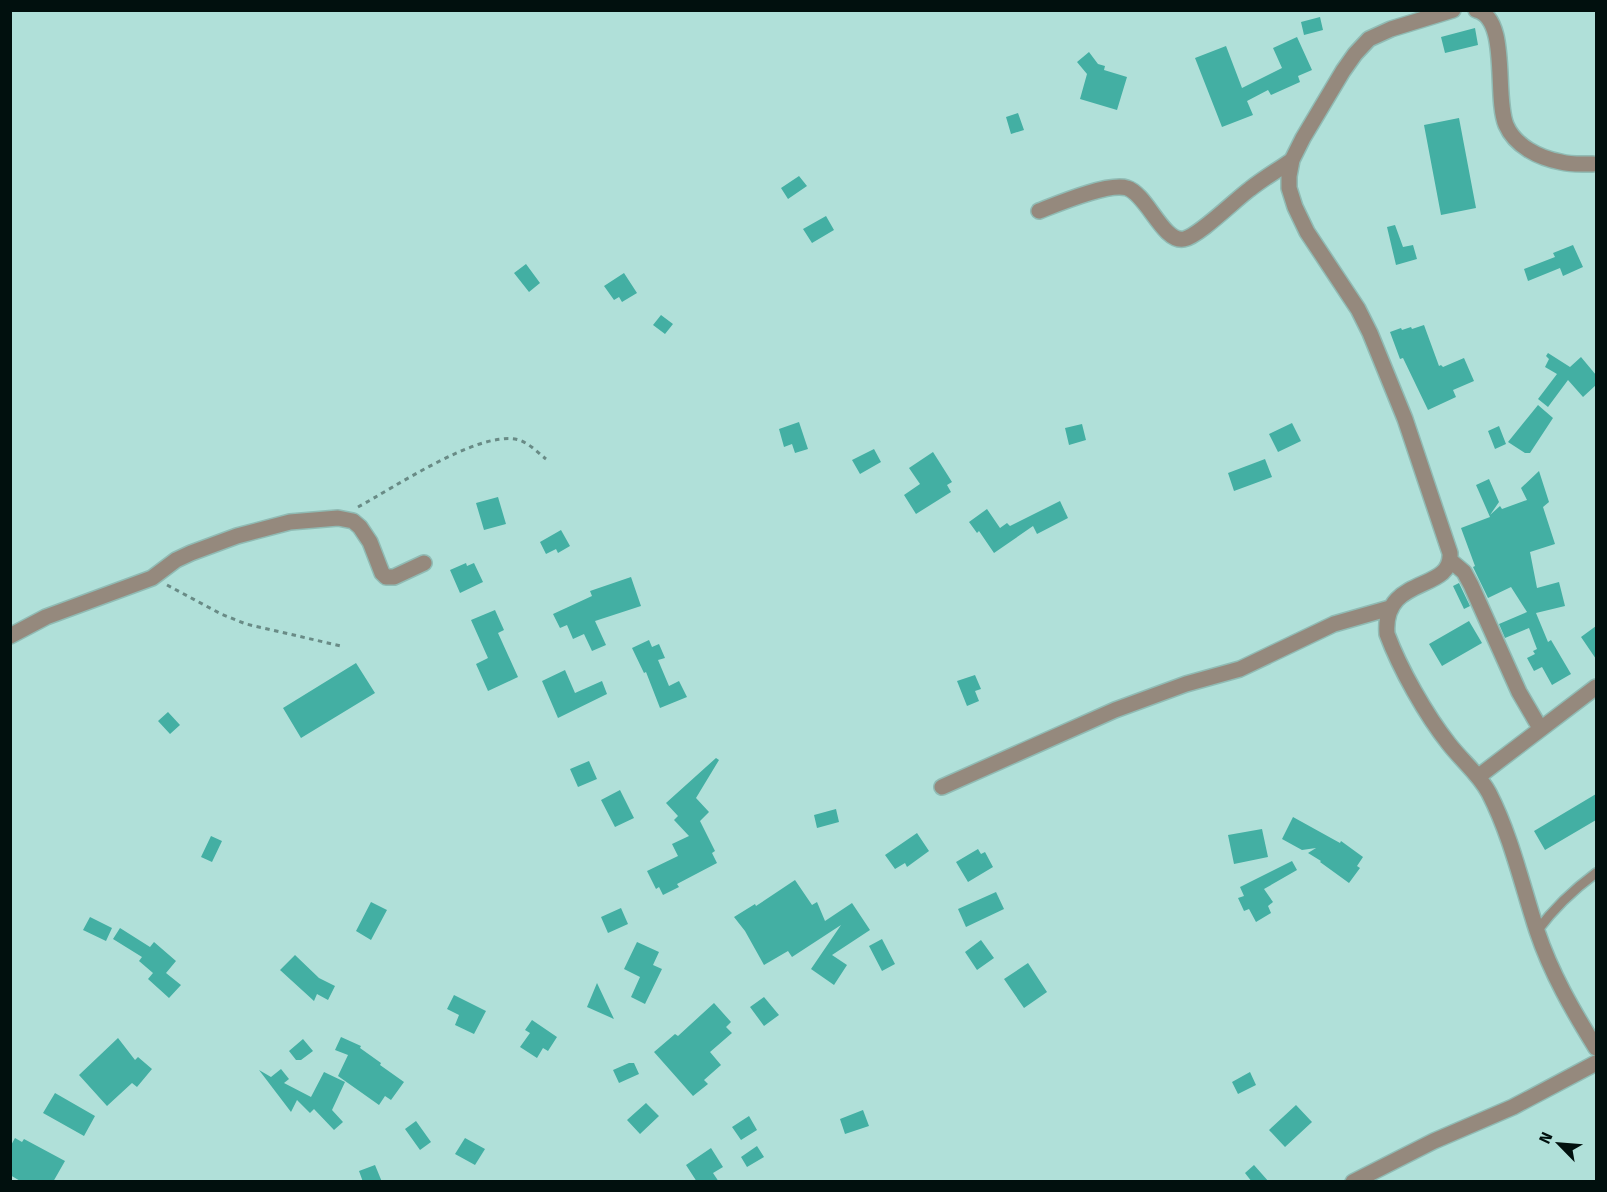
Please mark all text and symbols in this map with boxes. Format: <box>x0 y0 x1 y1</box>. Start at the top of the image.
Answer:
north arrow <box>1529 1114 1589 1174</box>
text: N <box>1535 1129 1557 1147</box>

